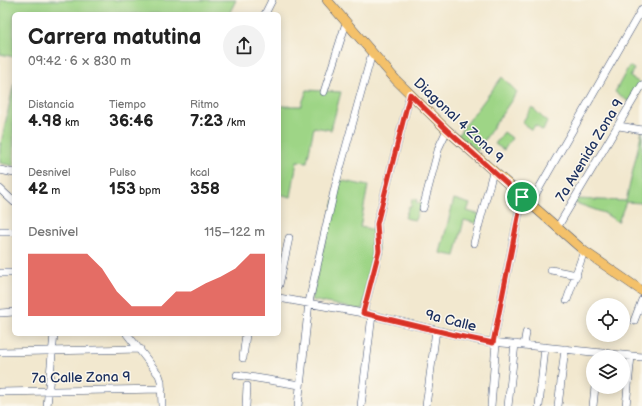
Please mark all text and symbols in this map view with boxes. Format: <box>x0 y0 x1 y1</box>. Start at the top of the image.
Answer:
text: Carrera matutina <box>28 24 201 51</box>
button: share <box>223 25 265 67</box>
text: 09:42 · 6 × 830 m <box>28 53 131 69</box>
street label: Diagonal 4 Zona 9 <box>410 74 507 166</box>
street label: 7a Avenida Zona 9 <box>552 96 627 205</box>
text: Distancia <box>28 98 74 111</box>
text: Tiempo <box>109 98 146 111</box>
text: Ritmo <box>190 98 219 111</box>
text: 4.98 <box>28 111 62 131</box>
text: 36:46 <box>109 111 154 131</box>
text: 7:23 <box>190 111 223 131</box>
text: km <box>62 116 79 129</box>
text: /km <box>223 116 246 129</box>
text: Desnivel <box>28 166 70 179</box>
text: Pulso <box>109 166 136 179</box>
text: kcal <box>190 166 210 179</box>
text: 42 <box>28 179 48 199</box>
text: 153 <box>109 179 136 199</box>
text: 358 <box>190 179 220 199</box>
pin <box>505 180 539 214</box>
text: m <box>48 184 60 197</box>
text: bpm <box>136 184 161 197</box>
icon: arrive <box>511 186 533 208</box>
text: Desnivel <box>28 224 78 240</box>
text: 115–122 m <box>204 224 265 240</box>
map controls <box>586 298 630 394</box>
button: locate <box>586 298 630 342</box>
street label: 9a Calle <box>424 306 478 335</box>
button: layers <box>586 350 630 394</box>
street label: 7a Calle Zona 9 <box>31 368 131 387</box>

